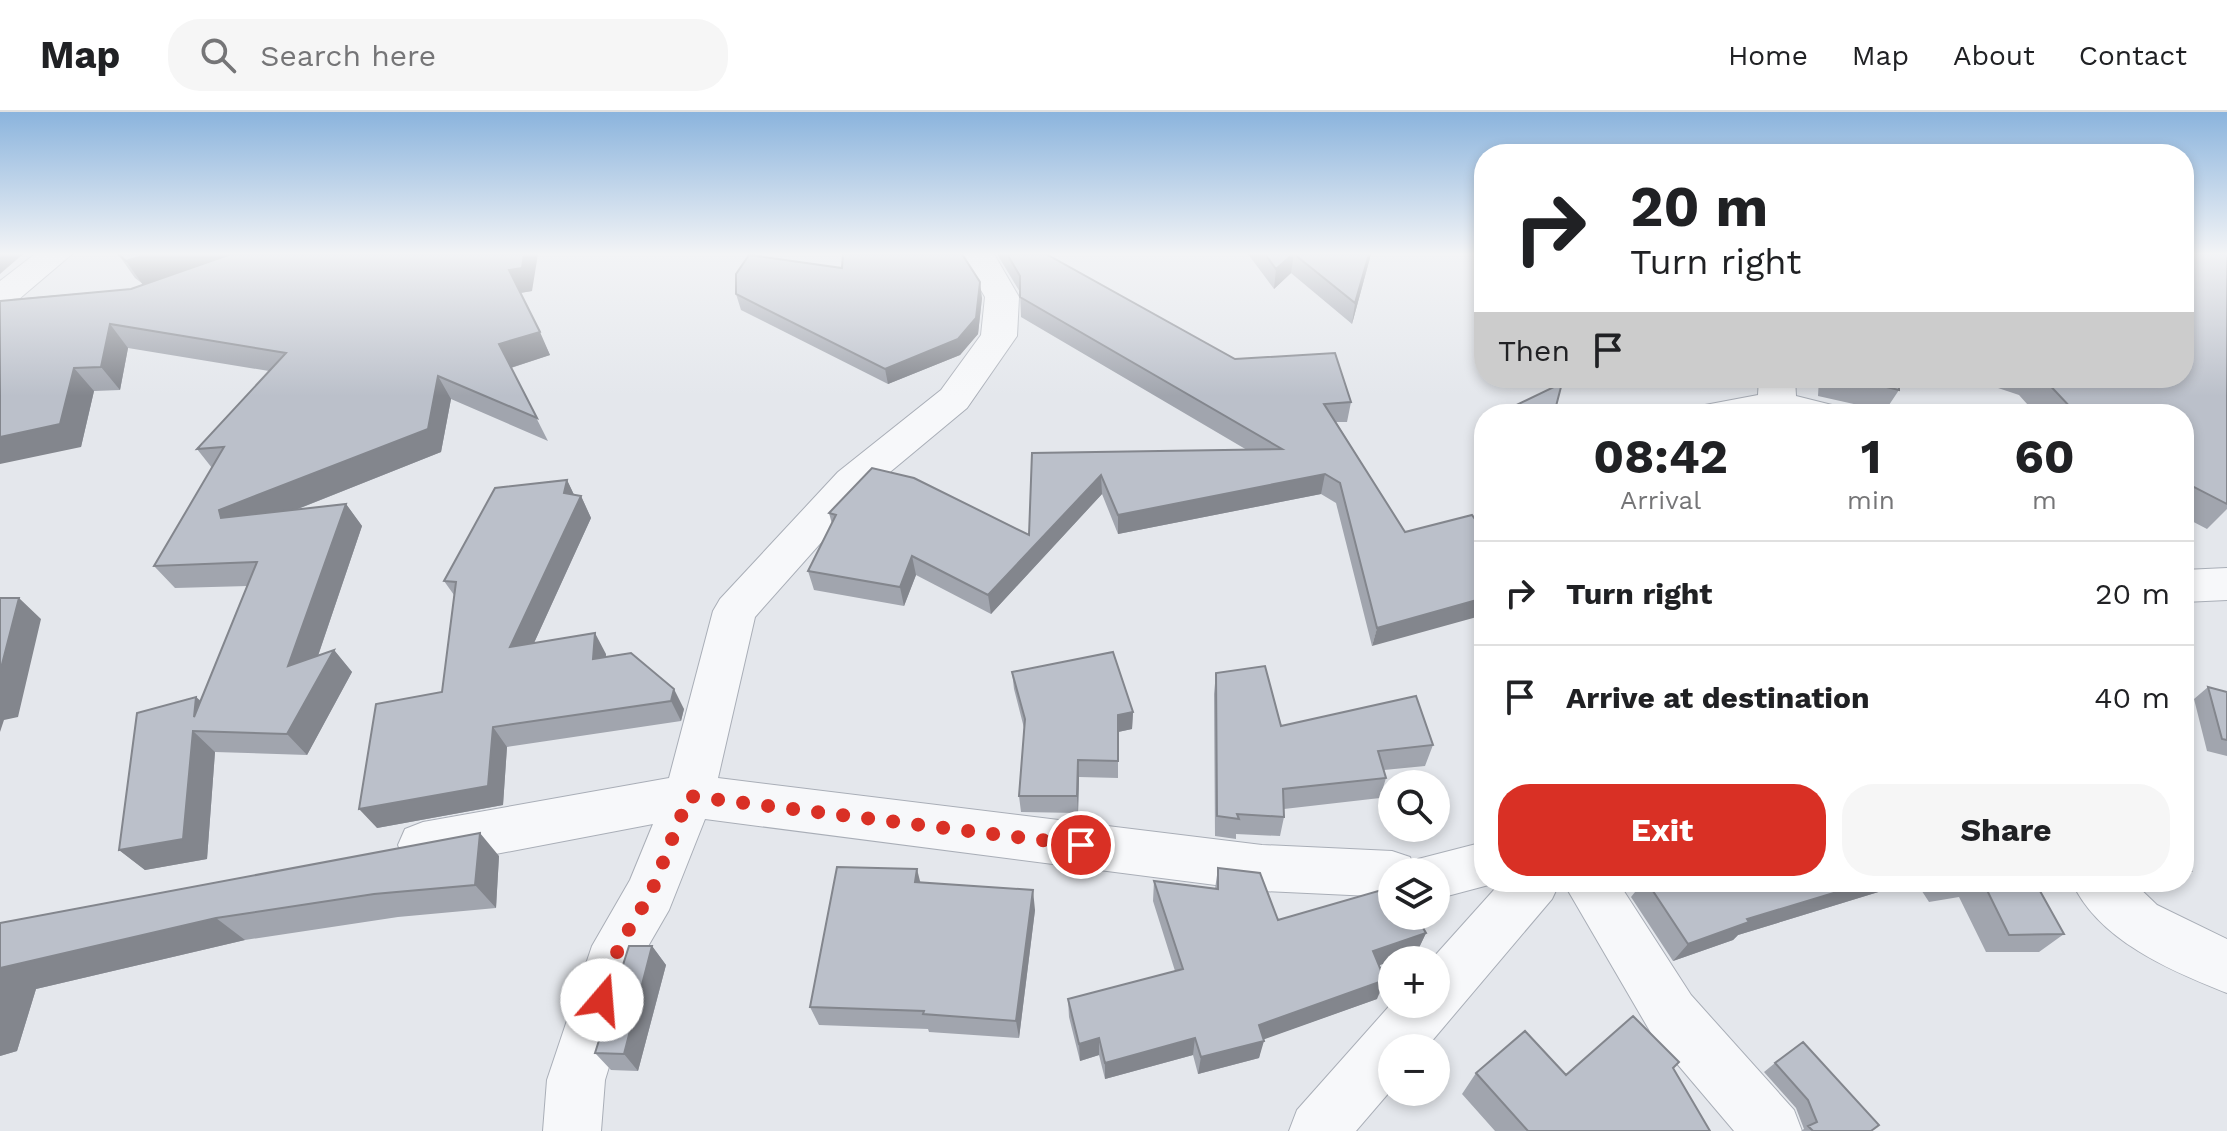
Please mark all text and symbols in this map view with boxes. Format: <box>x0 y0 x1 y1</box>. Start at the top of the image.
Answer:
search box <box>168 19 728 91</box>
text: Map <box>40 33 120 77</box>
icon: search <box>196 33 240 77</box>
text: Search here <box>260 38 436 73</box>
text: Home <box>1728 39 1808 72</box>
text: Map <box>1852 39 1909 72</box>
text: About <box>1953 39 2035 72</box>
text: Contact <box>2079 39 2187 72</box>
text: 20 m <box>1630 174 1768 240</box>
icon: right <box>1498 176 1602 280</box>
text: Turn right <box>1630 241 1801 283</box>
icon: arrive <box>1586 328 1630 372</box>
text: Then <box>1498 333 1570 368</box>
text: 08:42 <box>1593 428 1728 485</box>
text: 1 <box>1861 428 1881 485</box>
text: 60 <box>2014 428 2075 485</box>
text: Arrival <box>1620 485 1701 515</box>
text: min <box>1847 485 1895 515</box>
text: m <box>2032 485 2057 515</box>
icon: right <box>1498 571 1542 615</box>
text: Turn right <box>1566 576 1712 611</box>
text: 20 m <box>2095 576 2170 611</box>
icon: arrive <box>1498 675 1542 719</box>
text: Arrive at destination <box>1566 680 1870 715</box>
text: 40 m <box>2094 680 2170 715</box>
map controls <box>1378 770 1450 1106</box>
button: search <box>1378 770 1450 842</box>
button: Exit <box>1498 784 1826 876</box>
button: Share <box>1842 784 2170 876</box>
pin <box>1047 811 1115 879</box>
icon: arrive <box>1059 823 1103 867</box>
button: layers <box>1378 858 1450 930</box>
button: + <box>1378 946 1450 1018</box>
position arrow <box>560 958 644 1042</box>
button: − <box>1378 1034 1450 1106</box>

